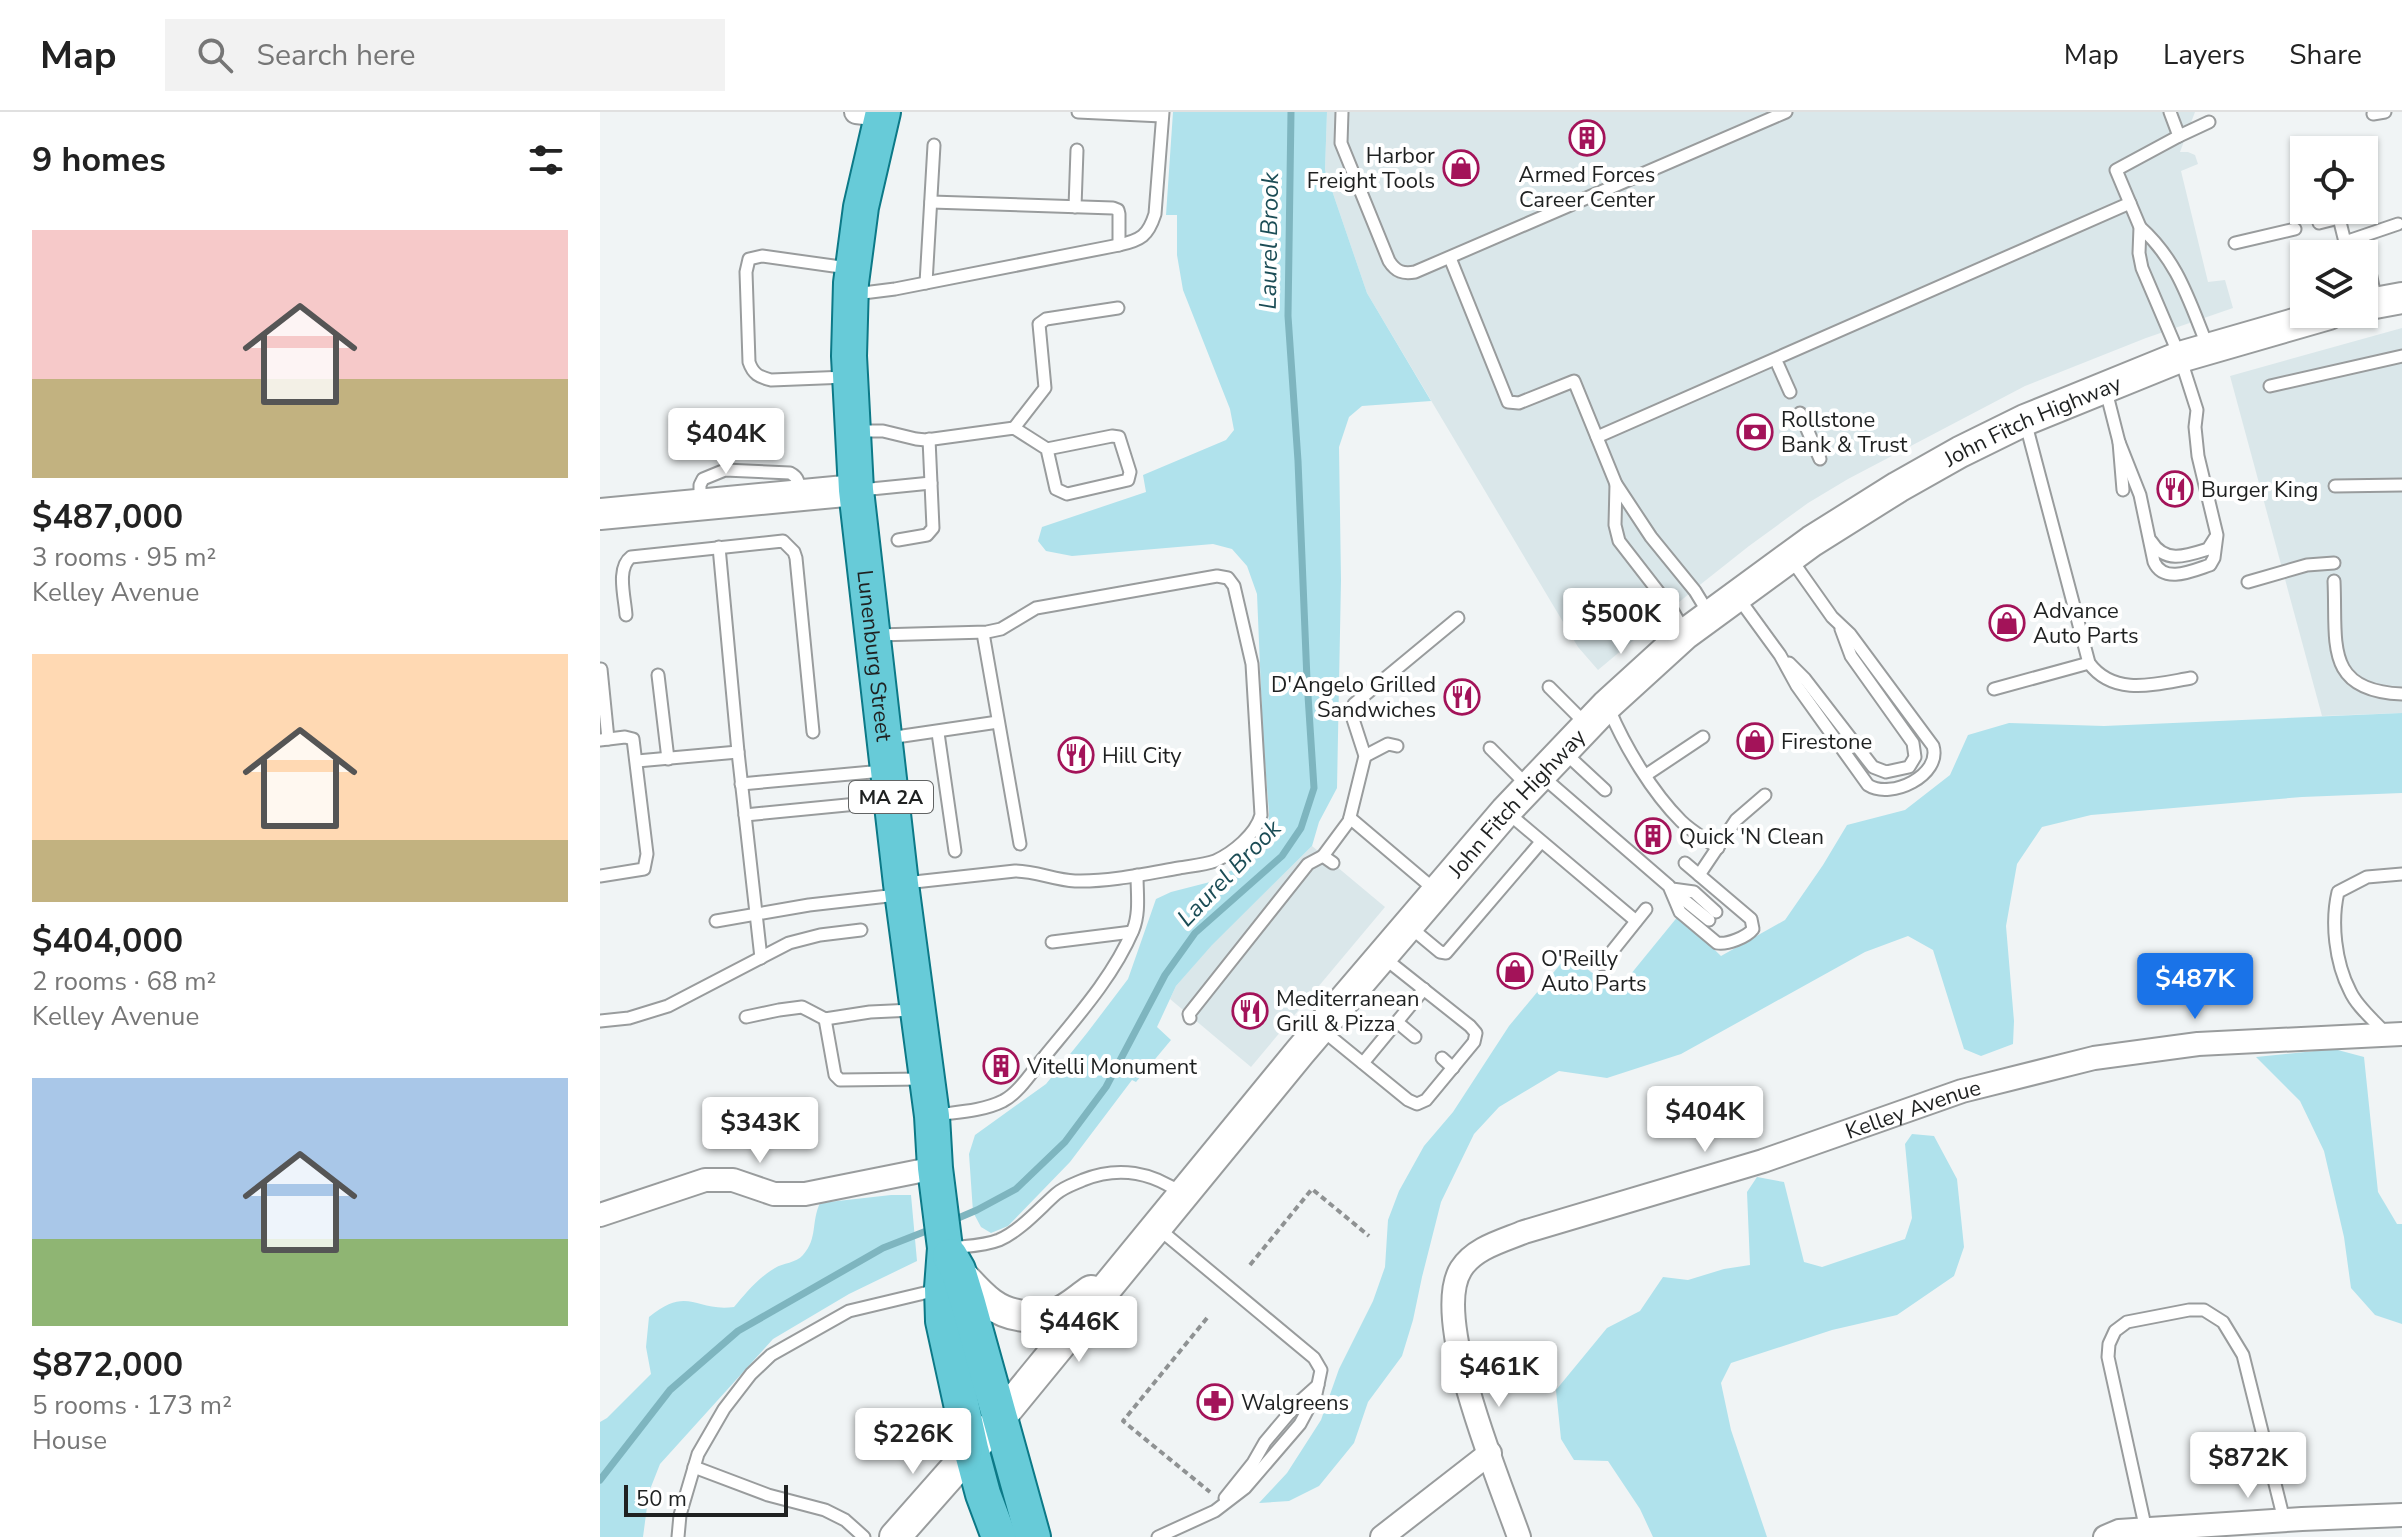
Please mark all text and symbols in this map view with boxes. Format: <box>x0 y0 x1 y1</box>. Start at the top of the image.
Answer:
search box <box>165 19 725 91</box>
text: Map <box>40 30 117 81</box>
icon: search <box>193 33 237 77</box>
text: Search here <box>257 35 416 76</box>
text: Map <box>2064 36 2119 74</box>
text: Layers <box>2163 36 2245 74</box>
text: Share <box>2289 36 2362 74</box>
building icon: Armed Forces Career Center <box>1568 119 1606 157</box>
map controls <box>2290 136 2378 328</box>
button: locate <box>2290 136 2378 224</box>
text: 9 homes <box>32 137 166 183</box>
icon: filters <box>524 138 568 182</box>
place label: Harbor Freight Tools <box>1307 141 1435 196</box>
shop icon: Harbor Freight Tools <box>1442 149 1480 187</box>
place label: Armed Forces Career Center <box>1519 160 1655 215</box>
water label: Laurel Brook <box>1252 171 1286 310</box>
button: layers <box>2290 240 2378 328</box>
icon: home <box>228 282 372 426</box>
street label: John Fitch Highway <box>1938 368 2126 475</box>
place label: Rollstone Bank & Trust <box>1781 405 1908 460</box>
pin: $404K <box>670 408 782 476</box>
bank icon: Rollstone Bank & Trust <box>1736 413 1774 451</box>
text: $404K <box>686 416 766 451</box>
restaurant icon: Burger King <box>2156 470 2194 508</box>
place label: Burger King <box>2201 475 2318 505</box>
text: $487,000 <box>32 494 183 540</box>
text: 3 rooms · 95 m² <box>32 540 216 575</box>
street label: Lunenburg Street <box>849 568 899 743</box>
text: Kelley Avenue <box>32 575 199 610</box>
pin: $500K <box>1565 588 1677 656</box>
text: $500K <box>1581 596 1661 631</box>
place label: Advance Auto Parts <box>2033 596 2139 651</box>
shop icon: Advance Auto Parts <box>1988 604 2026 642</box>
place label: D'Angelo Grilled Sandwiches <box>1271 670 1436 725</box>
restaurant icon: D'Angelo Grilled Sandwiches <box>1443 678 1481 716</box>
icon: home <box>228 706 372 850</box>
street label: John Fitch Highway <box>1441 722 1593 885</box>
shop icon: Firestone <box>1736 722 1774 760</box>
place label: Firestone <box>1781 727 1872 757</box>
restaurant icon: Hill City <box>1057 736 1095 774</box>
place label: Hill City <box>1102 741 1182 771</box>
road number: MA 2A <box>849 781 933 813</box>
water label: Laurel Brook <box>1170 812 1289 933</box>
building icon: Quick 'N Clean <box>1634 817 1672 855</box>
place label: Quick 'N Clean <box>1679 822 1824 852</box>
text: $404,000 <box>32 918 183 964</box>
place label: O'Reilly Auto Parts <box>1541 944 1647 999</box>
shop icon: O'Reilly Auto Parts <box>1496 952 1534 990</box>
pin: $487K <box>2139 953 2251 1021</box>
text: $487K <box>2155 961 2235 996</box>
text: 2 rooms · 68 m² <box>32 964 216 999</box>
place label: Mediterranean Grill & Pizza <box>1276 984 1419 1039</box>
restaurant icon: Mediterranean Grill & Pizza <box>1231 992 1269 1030</box>
text: Kelley Avenue <box>32 999 199 1034</box>
building icon: Vitelli Monument <box>982 1047 1020 1085</box>
place label: Vitelli Monument <box>1026 1052 1197 1082</box>
street label: Kelley Avenue <box>1841 1073 1984 1147</box>
pin: $404K <box>1649 1086 1761 1154</box>
text: $404K <box>1665 1094 1745 1129</box>
pin: $343K <box>704 1097 816 1165</box>
text: $343K <box>720 1105 800 1140</box>
icon: home <box>228 1130 372 1274</box>
pin: $446K <box>1023 1296 1135 1364</box>
text: $446K <box>1039 1304 1119 1339</box>
pin: $461K <box>1443 1341 1555 1409</box>
text: $872,000 <box>32 1342 183 1388</box>
text: $461K <box>1459 1349 1539 1384</box>
pharmacy icon: Walgreens <box>1196 1383 1234 1421</box>
text: 5 rooms · 173 m² <box>32 1388 232 1423</box>
place label: Walgreens <box>1241 1388 1349 1418</box>
pin: $226K <box>857 1408 969 1476</box>
text: $226K <box>873 1416 953 1451</box>
text: House <box>32 1423 107 1458</box>
pin: $872K <box>2192 1432 2304 1500</box>
text: $872K <box>2208 1440 2288 1475</box>
scale bar <box>624 1481 788 1517</box>
text: 50 m <box>636 1484 687 1514</box>

